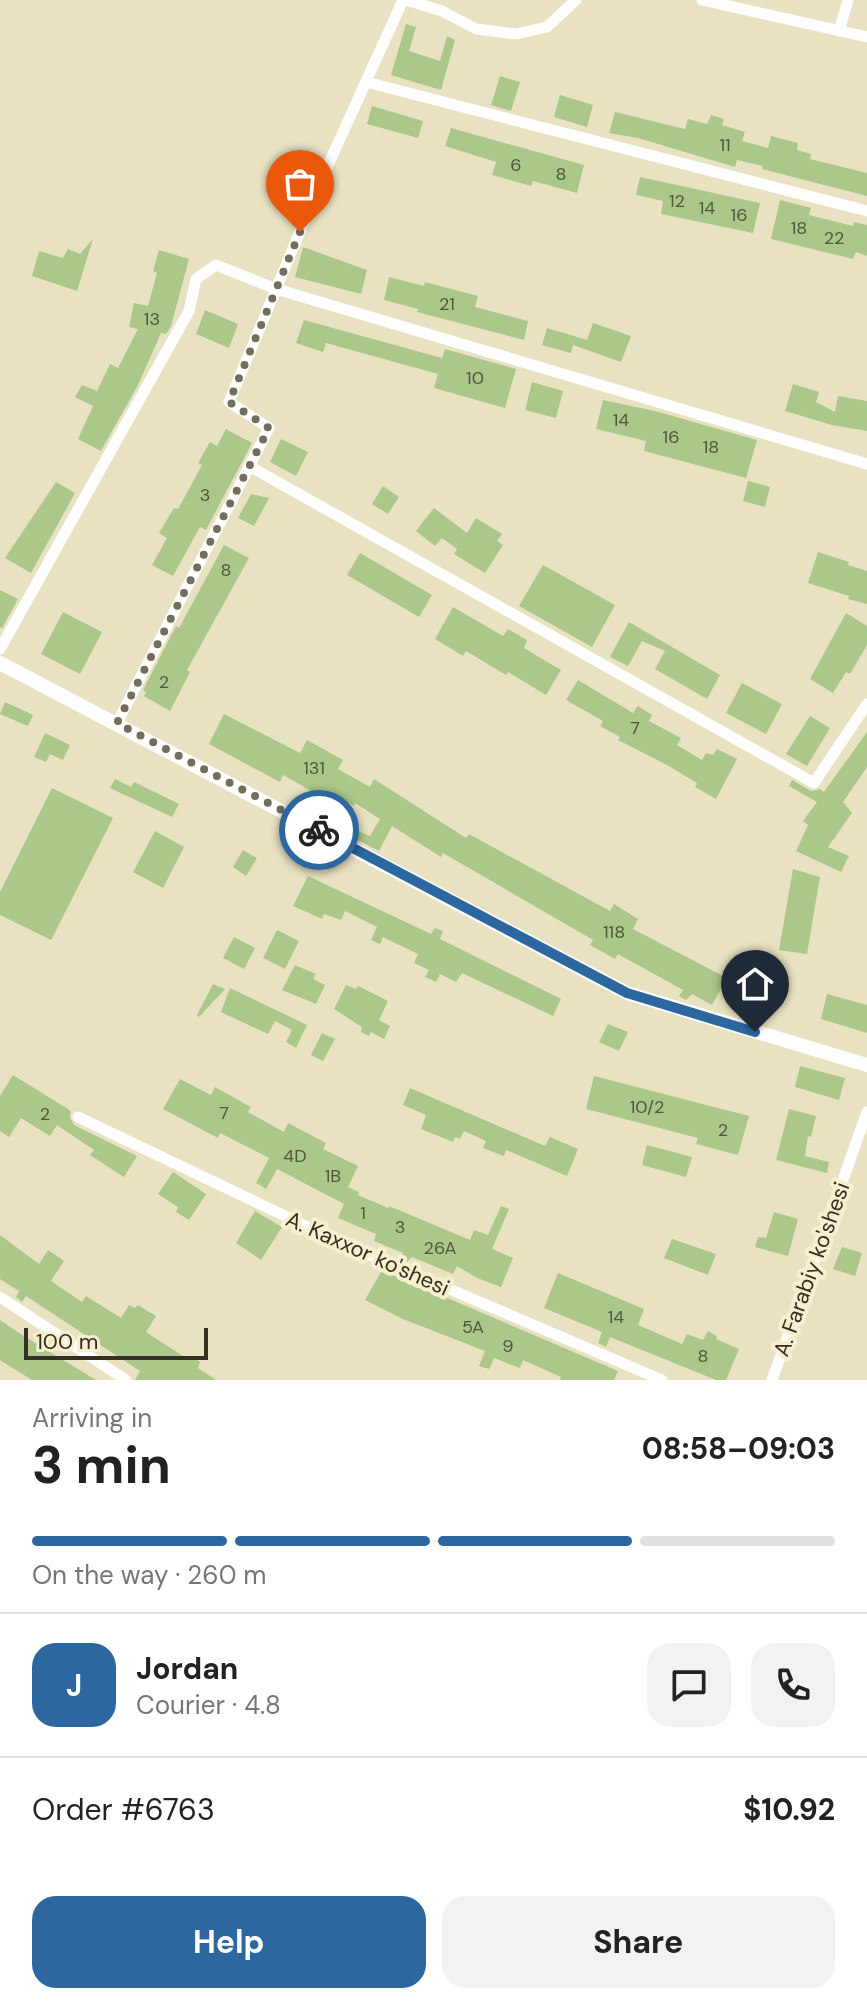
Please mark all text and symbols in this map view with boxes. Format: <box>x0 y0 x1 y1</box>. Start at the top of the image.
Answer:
house number: 11 <box>719 133 731 157</box>
pin <box>266 150 334 232</box>
house number: 6 <box>510 153 522 177</box>
icon: bag <box>278 162 322 206</box>
house number: 8 <box>556 162 566 186</box>
house number: 12 <box>669 189 685 213</box>
house number: 14 <box>699 196 715 220</box>
house number: 16 <box>731 203 747 227</box>
house number: 18 <box>791 216 807 240</box>
house number: 22 <box>824 226 844 250</box>
house number: 21 <box>439 292 455 316</box>
house number: 13 <box>144 307 160 331</box>
house number: 10 <box>466 366 484 390</box>
house number: 14 <box>613 408 629 432</box>
house number: 16 <box>663 425 679 449</box>
house number: 18 <box>703 435 719 459</box>
house number: 3 <box>200 483 210 507</box>
house number: 8 <box>221 558 231 582</box>
house number: 2 <box>159 670 169 694</box>
house number: 7 <box>630 716 640 740</box>
house number: 131 <box>303 756 325 780</box>
courier <box>279 790 359 870</box>
icon: bike <box>297 808 341 852</box>
house number: 118 <box>603 920 625 944</box>
pin <box>721 950 789 1032</box>
icon: home <box>733 962 777 1006</box>
house number: 10/2 <box>630 1095 664 1119</box>
house number: 7 <box>219 1101 229 1125</box>
house number: 2 <box>40 1102 50 1126</box>
house number: 2 <box>718 1118 728 1142</box>
house number: 4D <box>283 1144 307 1168</box>
house number: 1B <box>325 1164 341 1188</box>
street label: A. Farabiy ko'shesi <box>766 1178 856 1360</box>
house number: 1 <box>360 1201 366 1225</box>
street label: A. Kaxxor ko'shesi <box>282 1204 454 1302</box>
house number: 3 <box>395 1215 405 1239</box>
house number: 26A <box>424 1236 457 1260</box>
house number: 14 <box>608 1305 624 1329</box>
house number: 5A <box>462 1315 484 1339</box>
scale bar <box>24 1324 208 1360</box>
text: 100 m <box>36 1327 98 1356</box>
house number: 9 <box>502 1334 514 1358</box>
house number: 8 <box>698 1344 708 1368</box>
text: Arriving in <box>32 1401 152 1435</box>
text: 08:58–09:03 <box>642 1429 835 1468</box>
text: 3 min <box>32 1431 171 1499</box>
text: On the way · 260 m <box>32 1558 267 1592</box>
button: chat <box>647 1643 731 1727</box>
button: phone <box>751 1643 835 1727</box>
text: Jordan <box>136 1649 238 1688</box>
text: J <box>66 1666 82 1705</box>
text: Courier · 4.8 <box>136 1688 281 1722</box>
text: Order #6763 <box>32 1790 215 1829</box>
text: $10.92 <box>743 1790 835 1829</box>
button: Help <box>32 1896 426 1988</box>
button: Share <box>442 1896 835 1988</box>

